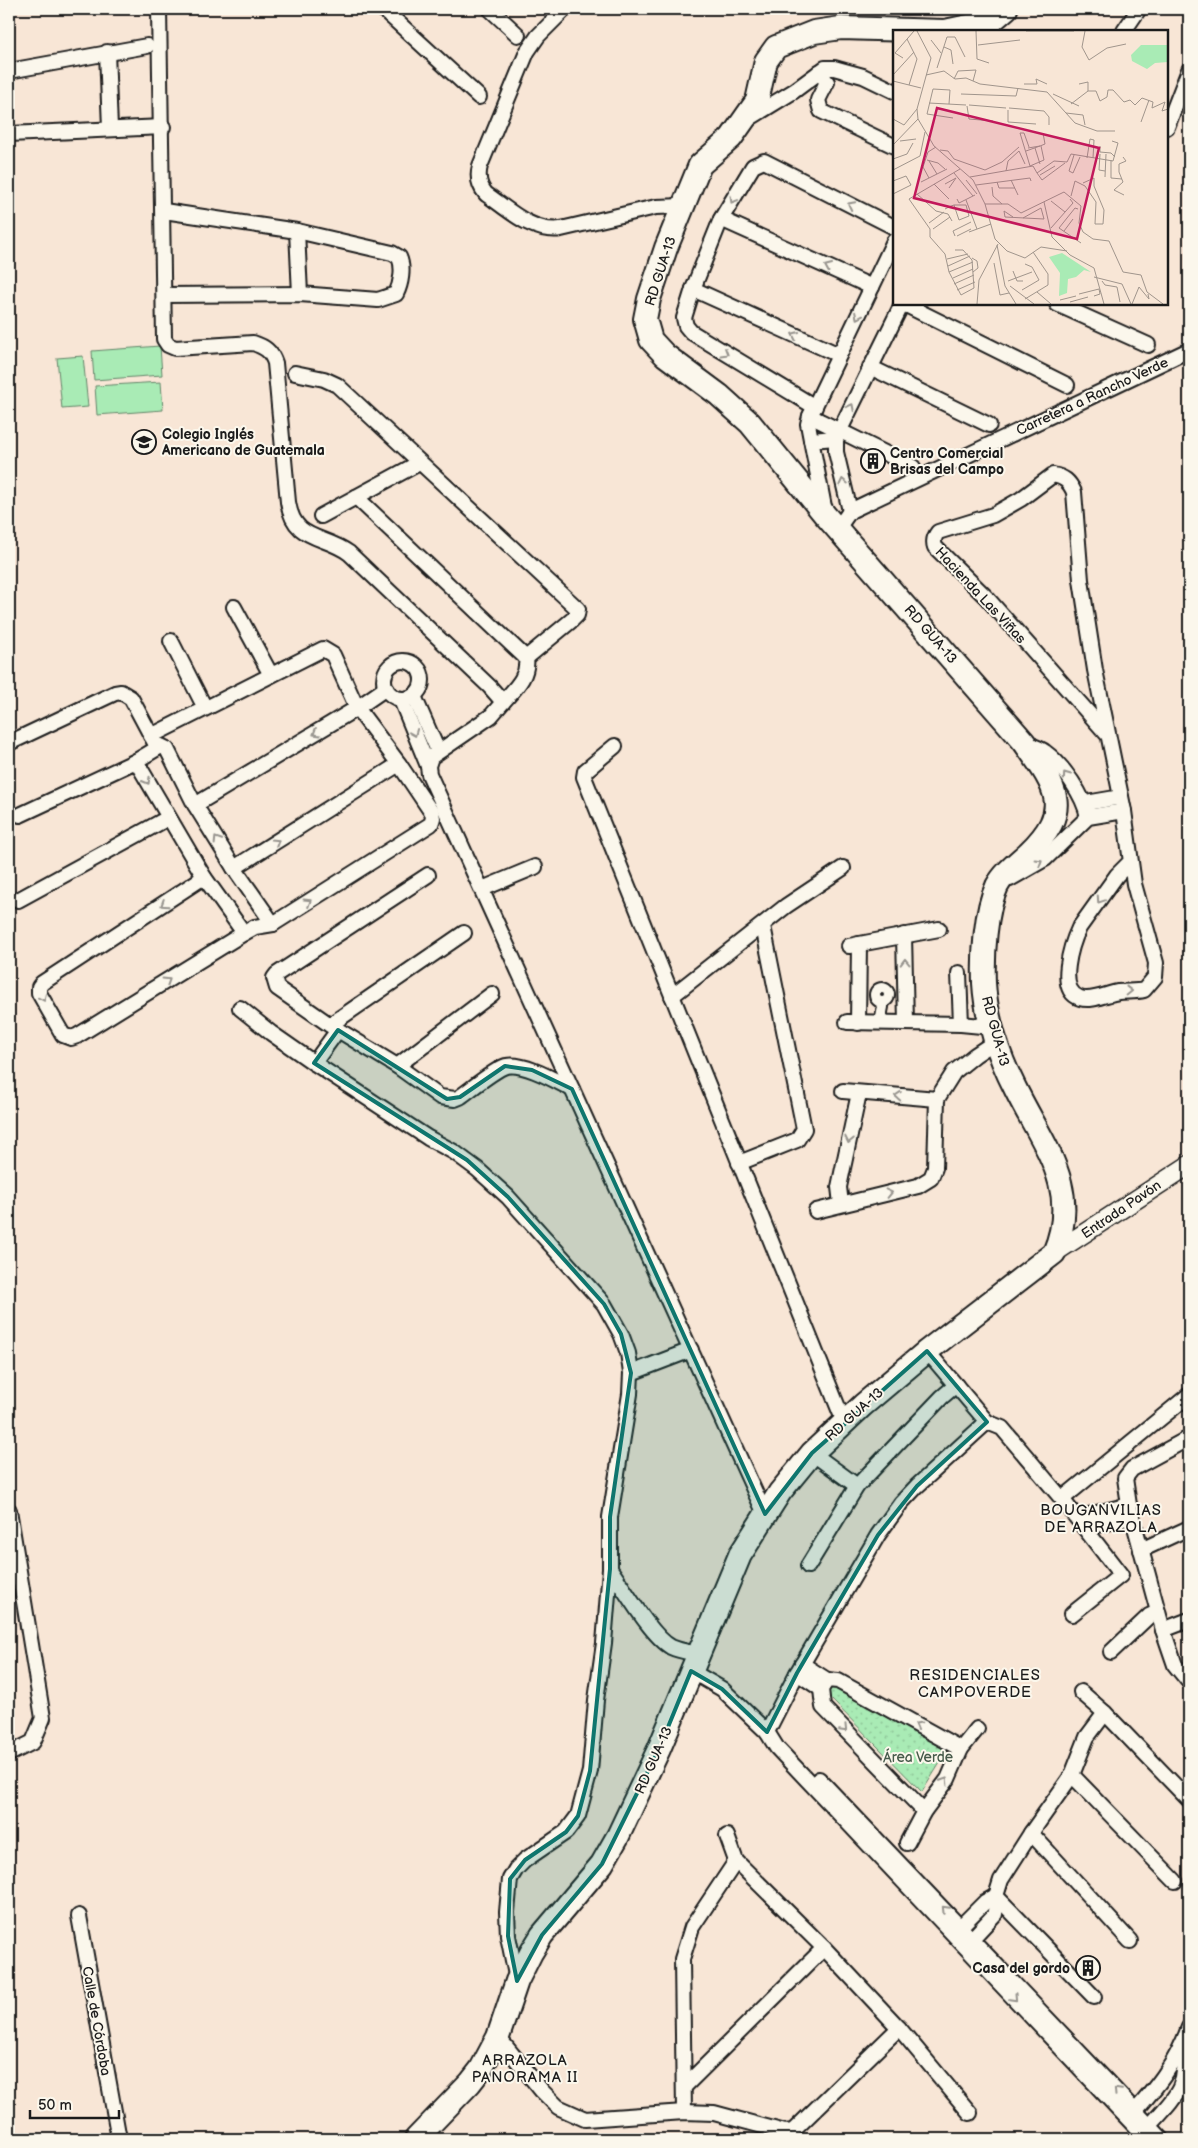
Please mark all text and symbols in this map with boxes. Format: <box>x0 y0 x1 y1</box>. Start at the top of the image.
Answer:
inset map <box>893 30 1168 305</box>
one-way arrow <box>729 195 739 204</box>
one-way arrow <box>847 201 856 211</box>
street label: RD GUA-13 <box>641 234 680 308</box>
one-way arrow <box>824 263 833 273</box>
one-way arrow <box>854 311 864 320</box>
one-way arrow <box>791 331 800 342</box>
one-way arrow <box>720 347 729 357</box>
street label: Carretera a Rancho Verde <box>1014 354 1171 439</box>
one-way arrow <box>845 403 855 412</box>
place label: Colegio Inglés Americano de Guatemala <box>161 426 325 459</box>
school or university icon: Colegio Inglés Americano de Guatemala <box>131 429 157 455</box>
place label: Centro Comercial Brisas del Campo <box>890 445 1004 478</box>
building icon: Centro Comercial Brisas del Campo <box>860 448 886 474</box>
one-way arrow <box>838 477 849 486</box>
street label: Hacienda Las Viñas <box>932 544 1030 647</box>
street label: RD GUA-13 <box>901 602 961 667</box>
one-way arrow <box>312 727 321 737</box>
one-way arrow <box>408 728 418 737</box>
one-way arrow <box>1063 771 1072 780</box>
one-way arrow <box>141 776 151 785</box>
one-way arrow <box>213 836 223 845</box>
one-way arrow <box>270 839 279 849</box>
one-way arrow <box>1034 859 1043 869</box>
one-way arrow <box>1097 894 1106 904</box>
one-way arrow <box>160 898 169 907</box>
one-way arrow <box>302 898 311 908</box>
one-way arrow <box>899 958 910 966</box>
one-way arrow <box>162 977 171 987</box>
one-way arrow <box>1126 986 1134 997</box>
one-way arrow <box>37 993 47 1002</box>
street label: RD GUA-13 <box>978 994 1013 1068</box>
one-way arrow <box>894 1090 902 1101</box>
one-way arrow <box>844 1136 855 1145</box>
street label: Entrada Pavón <box>1078 1176 1164 1242</box>
one-way arrow <box>884 1188 893 1199</box>
street label: RD GUA-13 <box>822 1384 887 1445</box>
district label: BOUGANVILIAS DE ARRAZOLA <box>1040 1501 1162 1537</box>
district label: RESIDENCIALES CAMPOVERDE <box>909 1666 1041 1702</box>
one-way arrow <box>914 1721 923 1731</box>
one-way arrow <box>838 1723 847 1732</box>
street label: RD GUA-13 <box>631 1724 676 1797</box>
park label: Área Verde <box>883 1748 953 1766</box>
one-way arrow <box>939 1778 948 1787</box>
one-way arrow <box>942 1906 951 1915</box>
building icon: Casa del gordo <box>1075 1955 1101 1981</box>
place label: Casa del gordo <box>972 1960 1070 1977</box>
street label: Calle de Córdoba <box>79 1965 115 2077</box>
one-way arrow <box>1008 1993 1017 2002</box>
district label: ARRAZOLA PANORAMA II <box>472 2051 578 2087</box>
scale bar <box>30 2088 119 2120</box>
one-way arrow <box>1114 2088 1123 2097</box>
text: 50 m <box>38 2096 72 2115</box>

